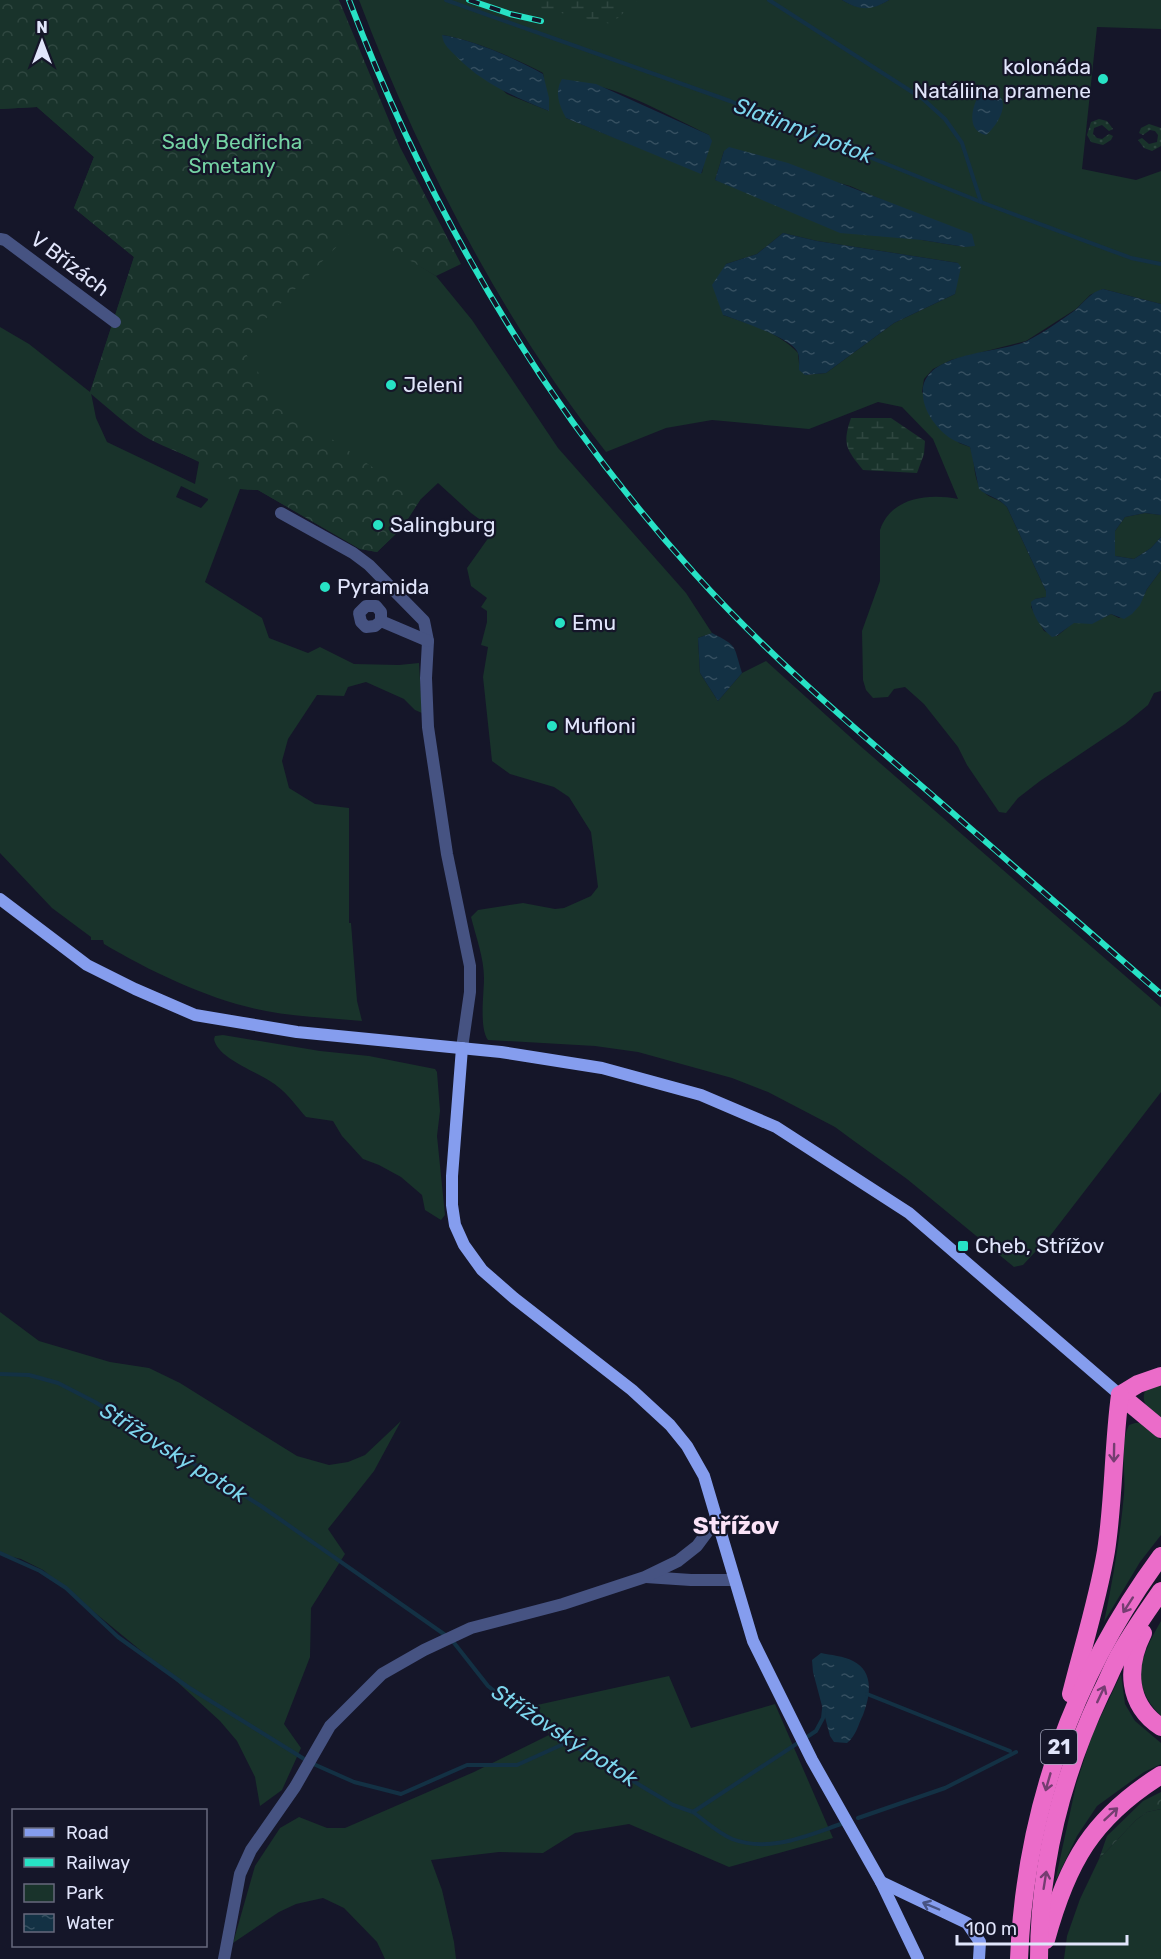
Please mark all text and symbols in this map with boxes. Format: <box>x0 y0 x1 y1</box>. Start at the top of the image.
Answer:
north arrow <box>12 12 72 72</box>
text: N <box>36 18 48 37</box>
place label: kolonáda Natáliina pramene <box>914 54 1091 103</box>
marker: kolonáda Natáliina pramene <box>1096 72 1110 86</box>
water label: Slatinný potok <box>730 92 878 170</box>
park label: Sady Bedřicha Smetany <box>162 129 302 178</box>
street label: V Břízách <box>26 226 115 301</box>
place label: Jeleni <box>403 372 463 397</box>
marker: Jeleni <box>384 378 398 392</box>
place label: Salingburg <box>390 512 496 537</box>
marker: Salingburg <box>371 518 385 532</box>
place label: Pyramida <box>337 574 429 599</box>
marker: Pyramida <box>318 580 332 594</box>
place label: Emu <box>572 610 616 635</box>
marker: Emu <box>553 616 567 630</box>
place label: Mufloni <box>564 713 636 738</box>
marker: Mufloni <box>545 719 559 733</box>
place label: Cheb, Střížov <box>975 1233 1104 1258</box>
marker: Cheb, Střížov <box>956 1239 970 1253</box>
water label: Střížovský potok <box>95 1396 253 1509</box>
one-way arrow <box>1108 1442 1120 1462</box>
district label: Střížov <box>693 1512 779 1540</box>
one-way arrow <box>1122 1596 1134 1613</box>
water label: Střížovský potok <box>487 1678 643 1793</box>
one-way arrow <box>1096 1685 1107 1703</box>
road number: 21 <box>1041 1730 1077 1764</box>
one-way arrow <box>1042 1772 1053 1791</box>
one-way arrow <box>1103 1806 1118 1821</box>
legend <box>12 1809 207 1947</box>
text: Road <box>66 1822 109 1844</box>
text: Railway <box>66 1852 130 1874</box>
one-way arrow <box>1040 1871 1051 1890</box>
text: Park <box>66 1882 104 1904</box>
one-way arrow <box>923 1900 941 1911</box>
scale bar <box>957 1908 1126 1946</box>
text: Water <box>66 1912 114 1934</box>
text: 100 m <box>966 1918 1017 1940</box>

